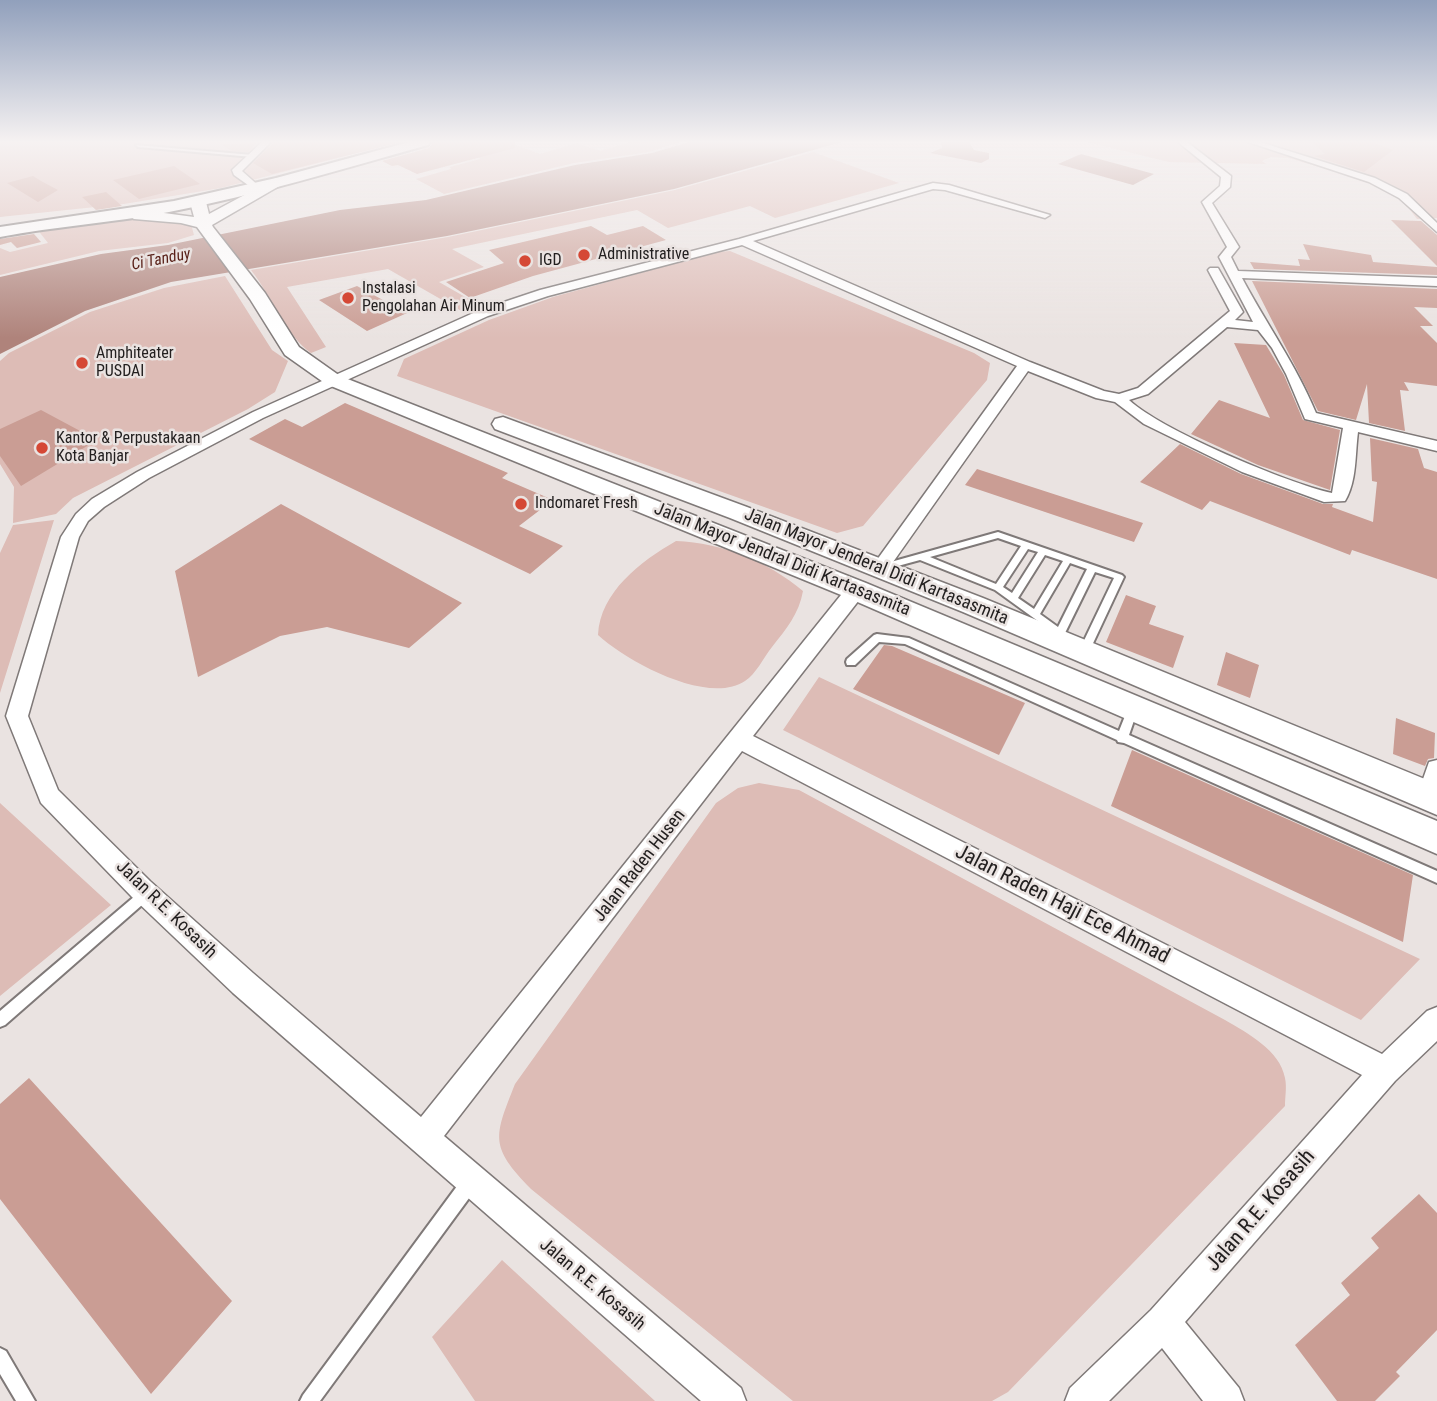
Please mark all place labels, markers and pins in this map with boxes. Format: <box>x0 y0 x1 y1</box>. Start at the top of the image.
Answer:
place label: Administrative <box>598 245 689 265</box>
marker: Administrative <box>576 247 592 263</box>
place label: IGD <box>539 251 562 271</box>
marker: IGD <box>517 253 533 269</box>
place label: Instalasi Pengolahan Air Minum <box>362 279 505 317</box>
marker: Instalasi Pengolahan Air Minum <box>340 290 356 306</box>
place label: Amphiteater PUSDAI <box>96 344 174 382</box>
marker: Amphiteater PUSDAI <box>74 355 90 371</box>
place label: Kantor & Perpustakaan Kota Banjar <box>56 429 200 467</box>
marker: Kantor & Perpustakaan Kota Banjar <box>34 440 50 456</box>
place label: Indomaret Fresh <box>535 494 638 514</box>
marker: Indomaret Fresh <box>513 496 529 512</box>

